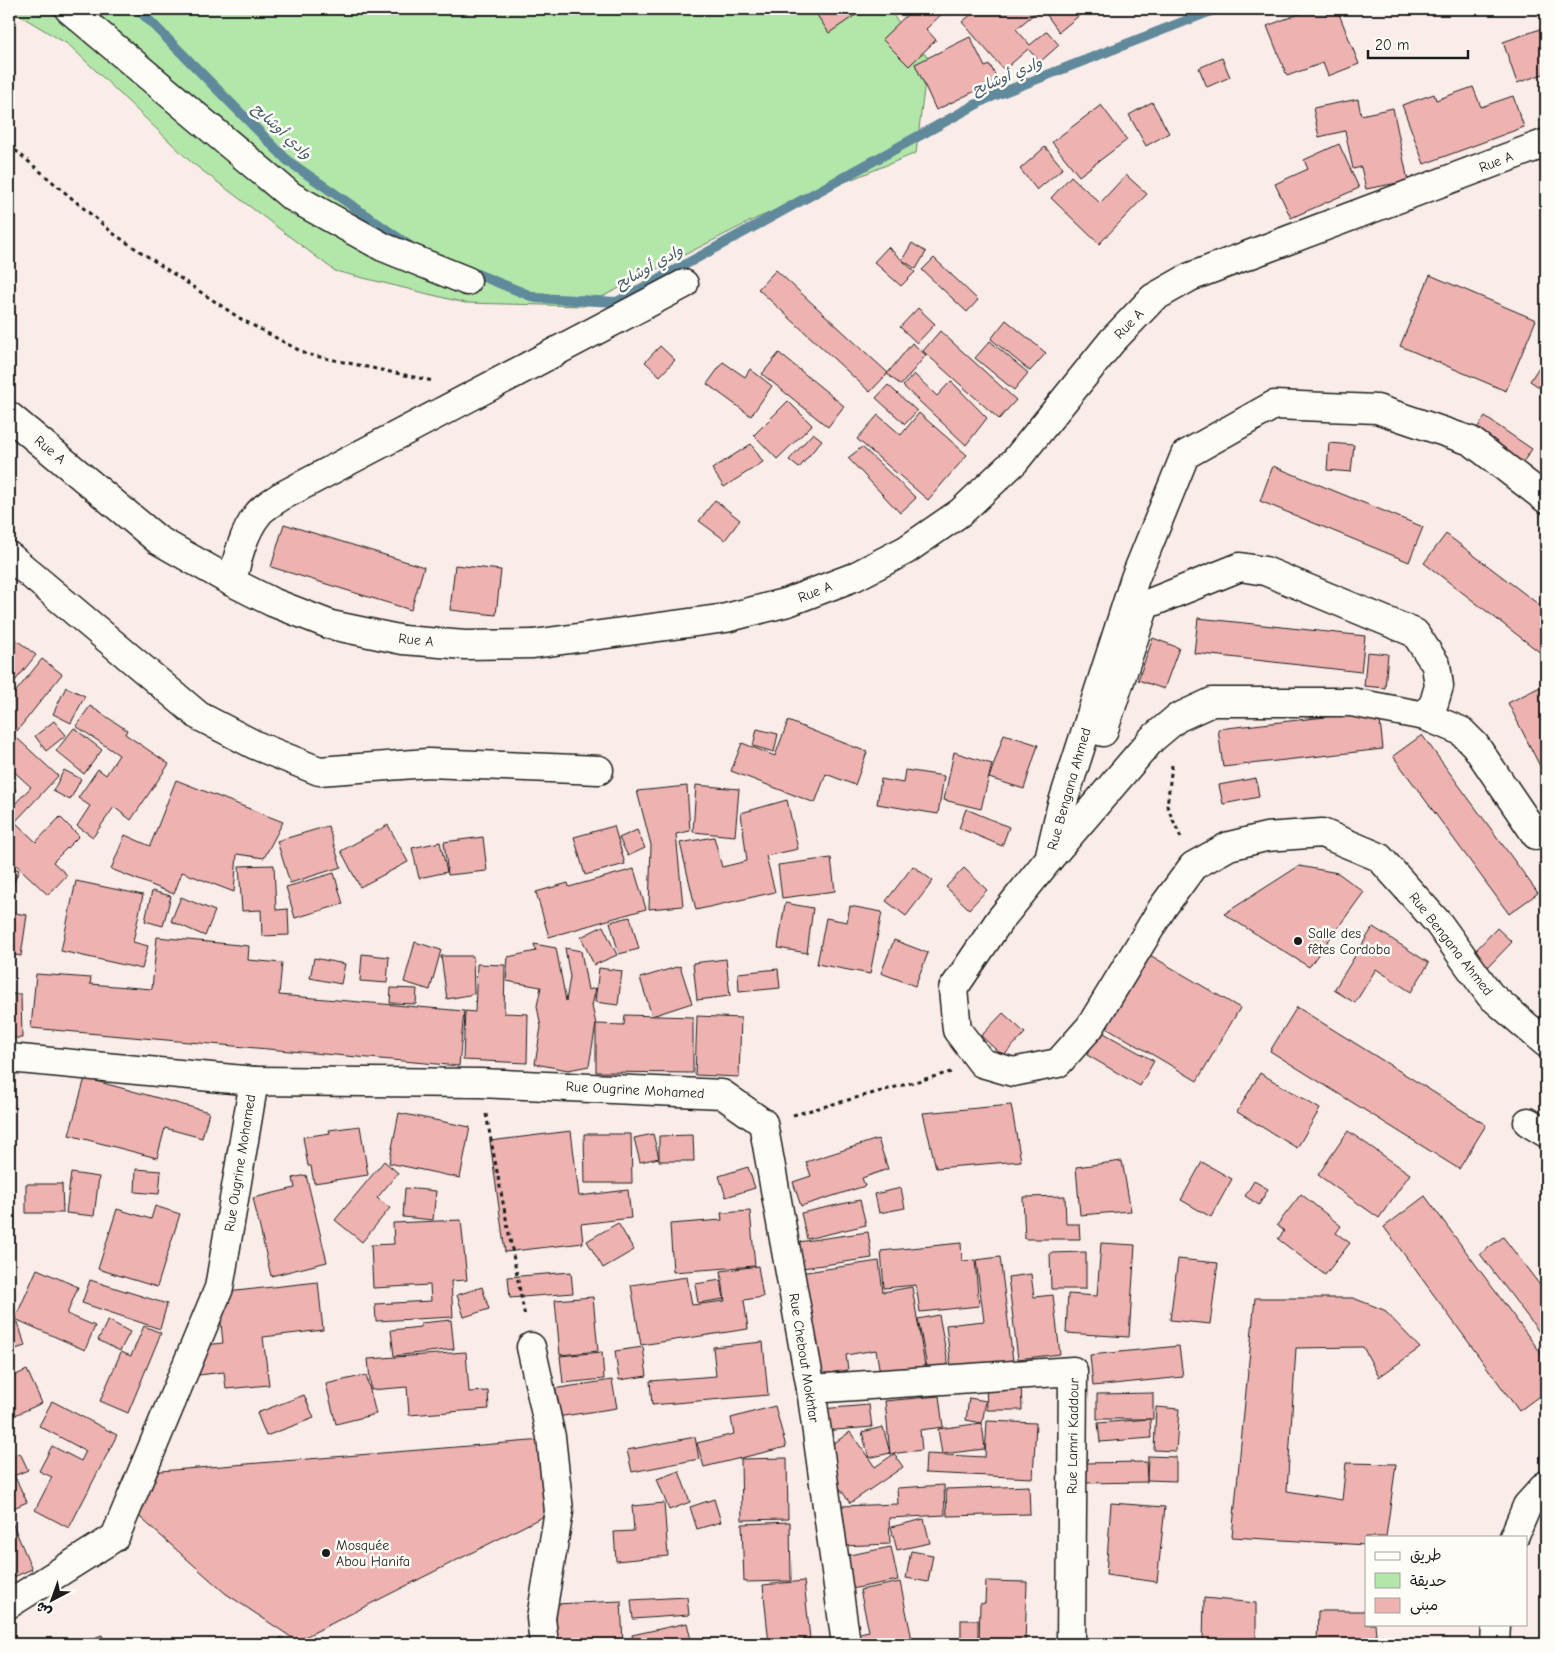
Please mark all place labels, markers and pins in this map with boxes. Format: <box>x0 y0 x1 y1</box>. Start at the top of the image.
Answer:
place label: Salle des fêtes Cordoba <box>1307 925 1390 958</box>
marker: Salle des fêtes Cordoba <box>1292 935 1304 947</box>
place label: Mosquée Abou Hanifa <box>336 1537 410 1570</box>
marker: Mosquée Abou Hanifa <box>320 1547 332 1559</box>

